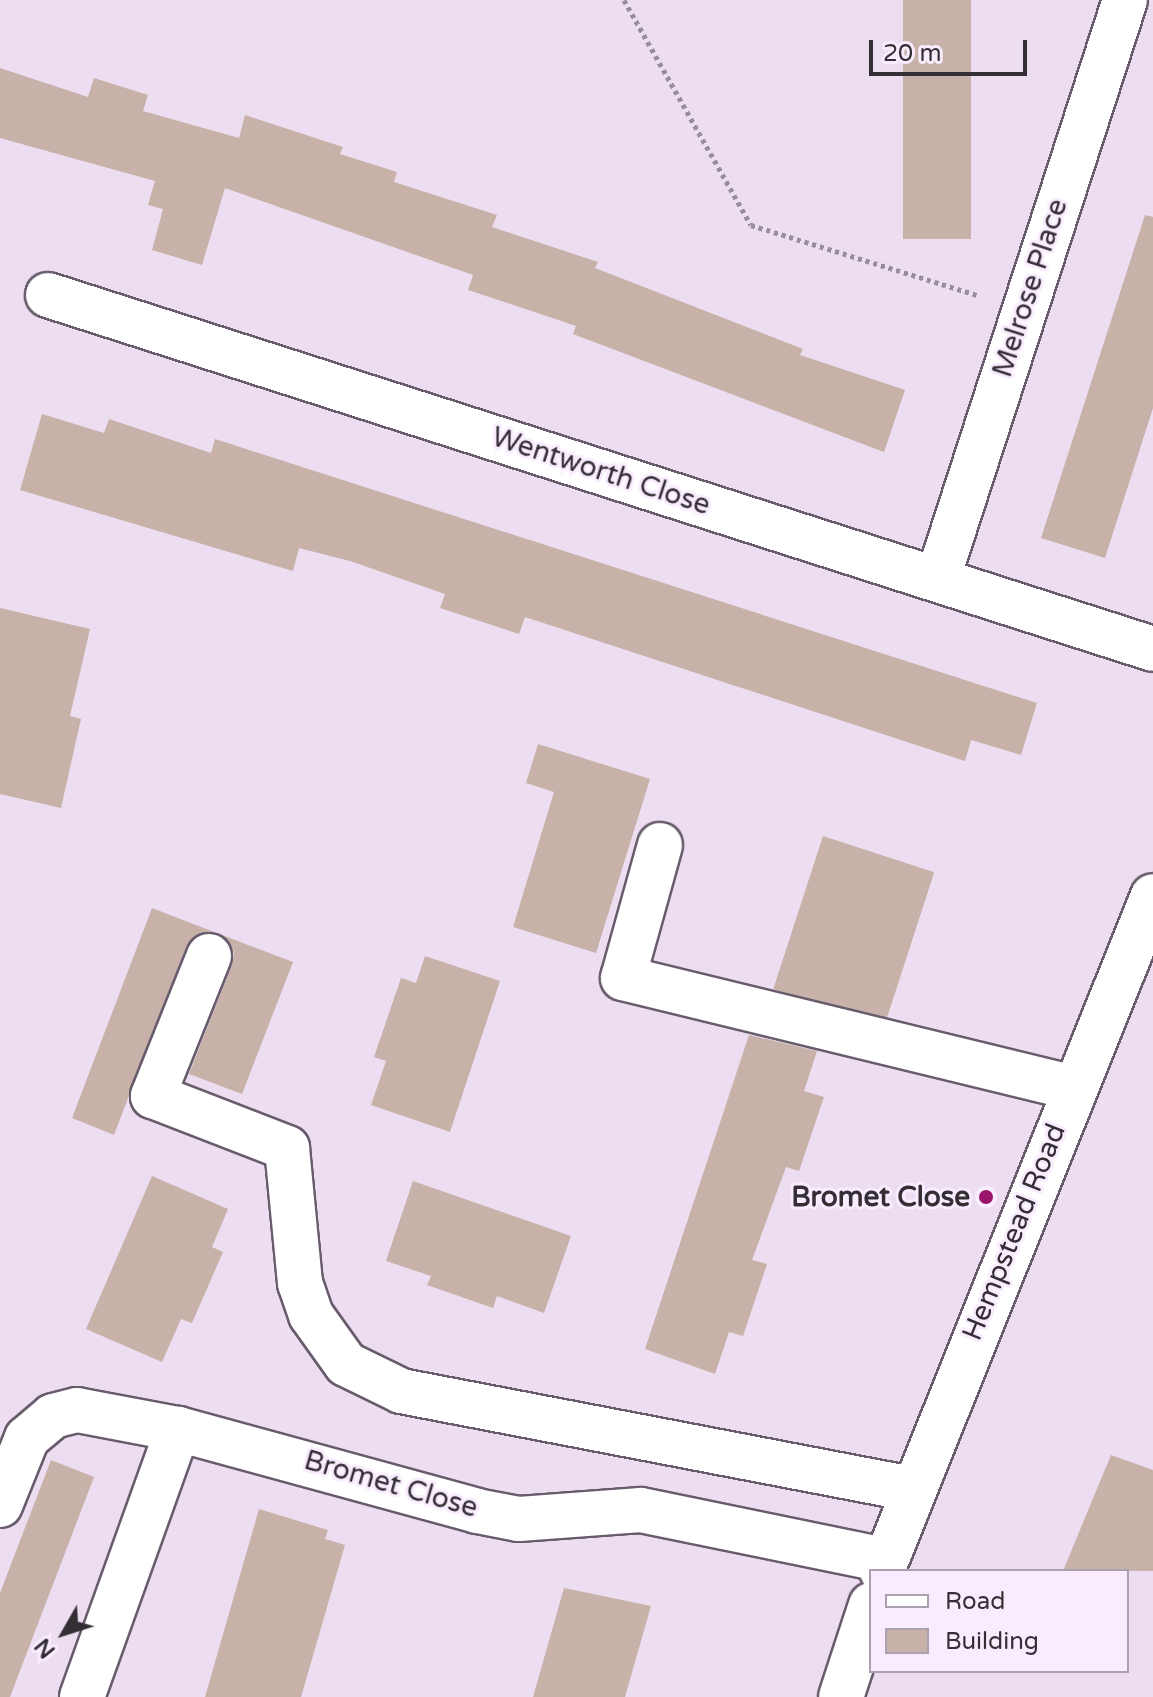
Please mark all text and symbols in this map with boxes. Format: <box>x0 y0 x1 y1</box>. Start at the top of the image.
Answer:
scale bar <box>873 24 1031 74</box>
text: 20 m <box>883 39 941 68</box>
street label: Melrose Place <box>985 195 1075 381</box>
street label: Wentworth Close <box>488 420 714 522</box>
street label: Hempstead Road <box>955 1119 1073 1345</box>
place label: Bromet Close <box>791 1180 970 1214</box>
marker: Bromet Close <box>977 1188 995 1206</box>
street label: Bromet Close <box>300 1443 482 1525</box>
legend <box>869 1569 1129 1673</box>
text: Road <box>945 1587 1005 1616</box>
north arrow <box>24 1593 104 1673</box>
text: Building <box>945 1627 1039 1656</box>
text: N <box>30 1633 61 1663</box>

